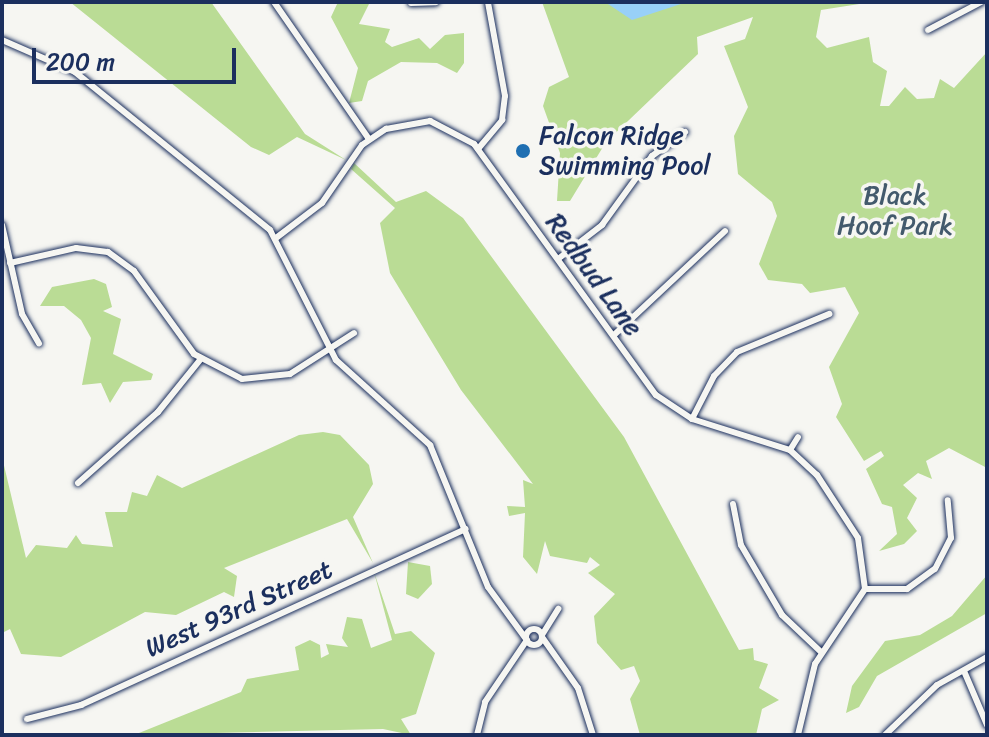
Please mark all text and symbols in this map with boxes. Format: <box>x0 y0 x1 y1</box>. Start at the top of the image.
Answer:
scale bar <box>36 32 240 82</box>
text: 200 m <box>46 41 115 83</box>
place label: Falcon Ridge Swimming Pool <box>539 120 711 182</box>
marker: Falcon Ridge Swimming Pool <box>514 142 532 160</box>
park label: Black Hoof Park <box>837 180 953 242</box>
street label: Redbud Lane <box>539 208 649 342</box>
street label: West 93rd Street <box>141 554 337 664</box>

